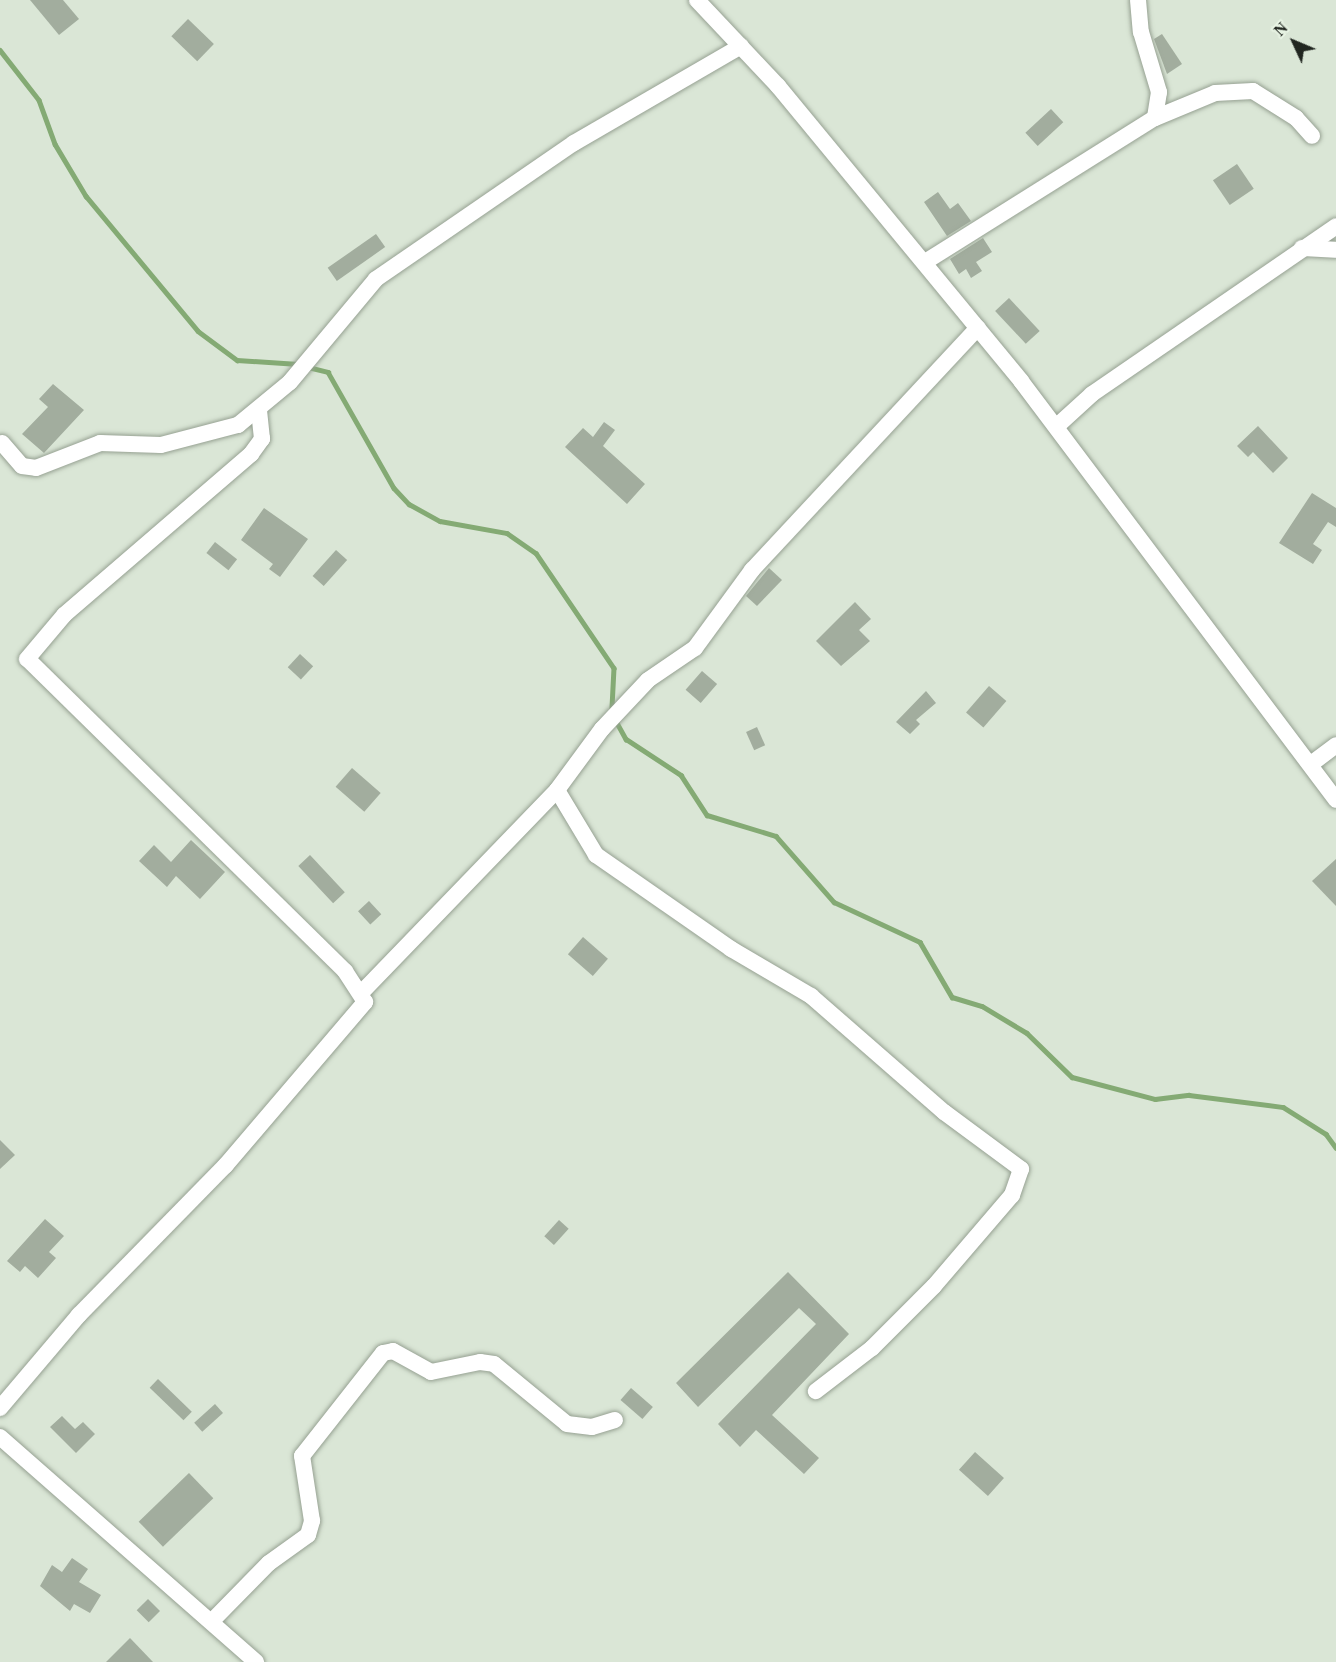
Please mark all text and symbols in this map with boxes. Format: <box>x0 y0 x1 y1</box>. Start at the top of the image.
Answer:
north arrow <box>1264 12 1324 72</box>
text: N <box>1271 19 1291 39</box>

